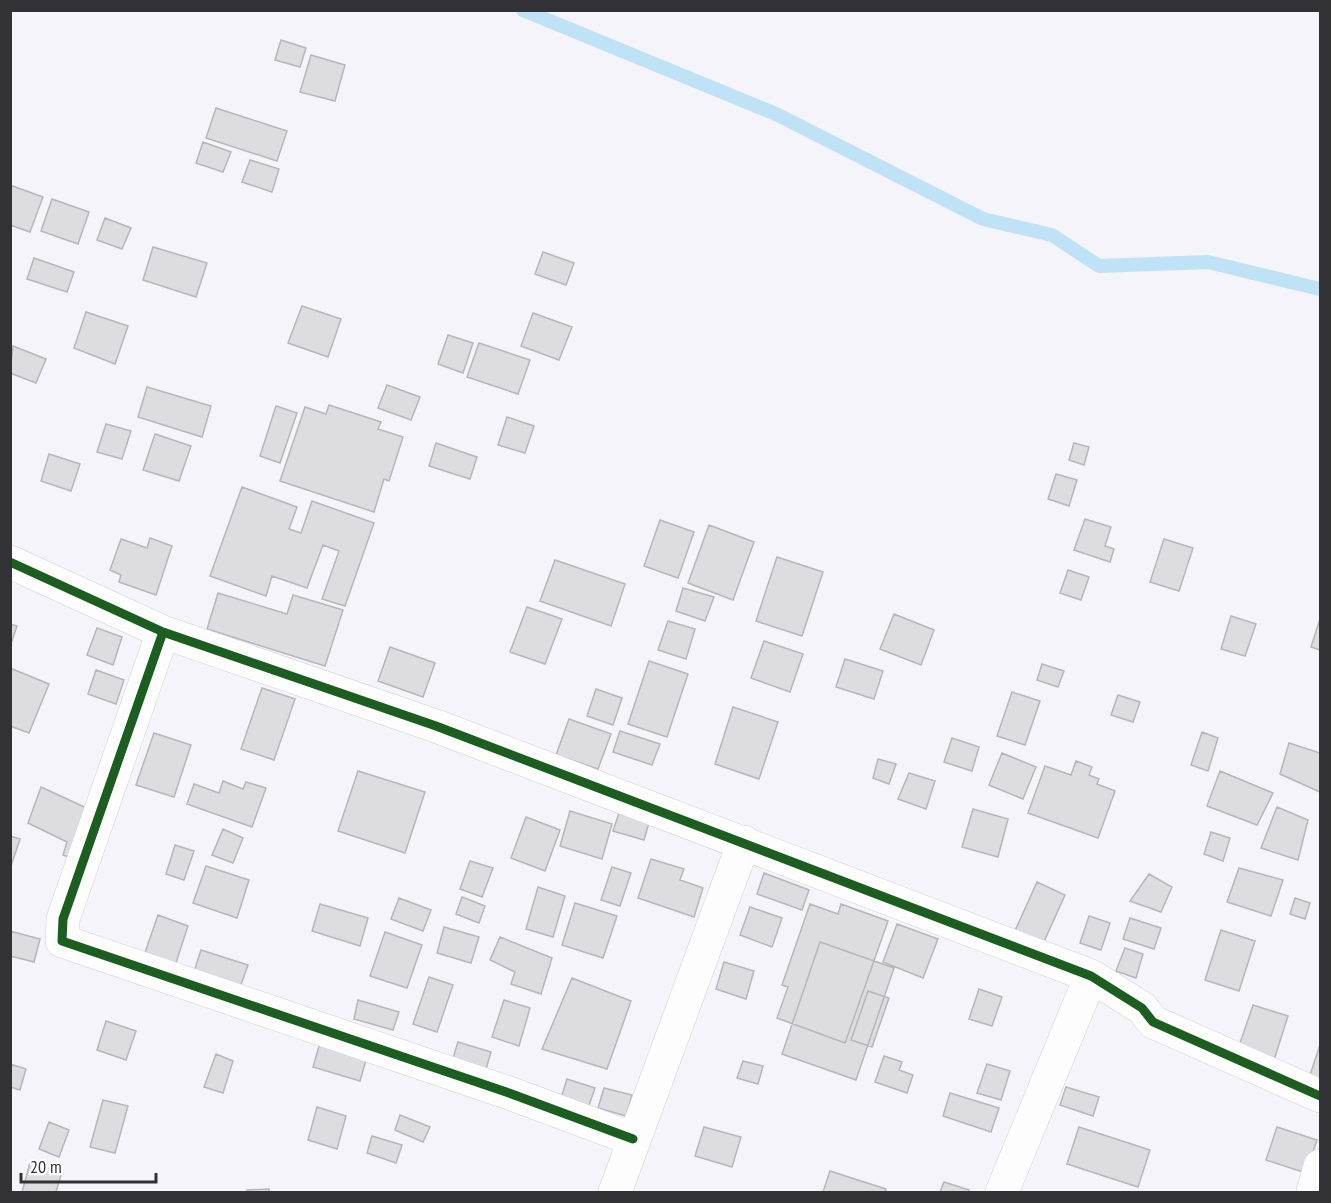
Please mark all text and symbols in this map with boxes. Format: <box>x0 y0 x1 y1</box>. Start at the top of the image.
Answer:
scale bar <box>21 1146 156 1184</box>
text: 20 m <box>30 1155 62 1178</box>

